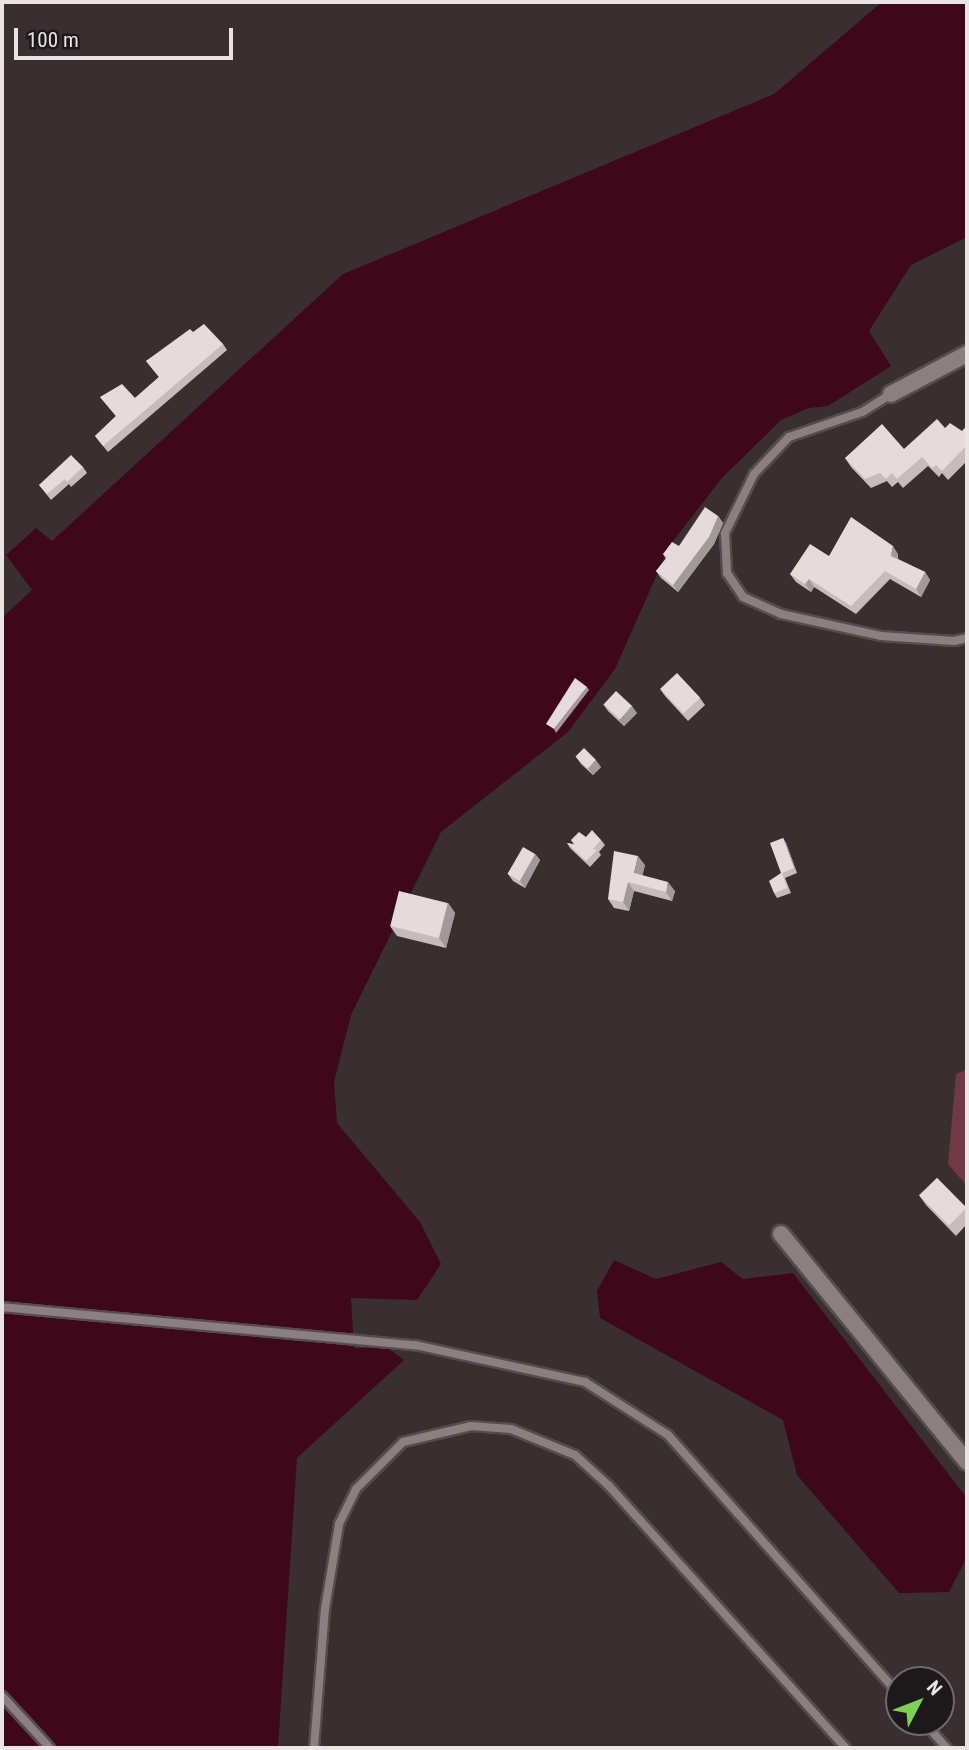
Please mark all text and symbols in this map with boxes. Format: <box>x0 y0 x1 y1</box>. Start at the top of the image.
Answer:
scale bar <box>18 14 236 58</box>
text: 100 m <box>27 28 79 52</box>
north arrow <box>885 1666 955 1736</box>
text: N <box>922 1676 947 1700</box>

